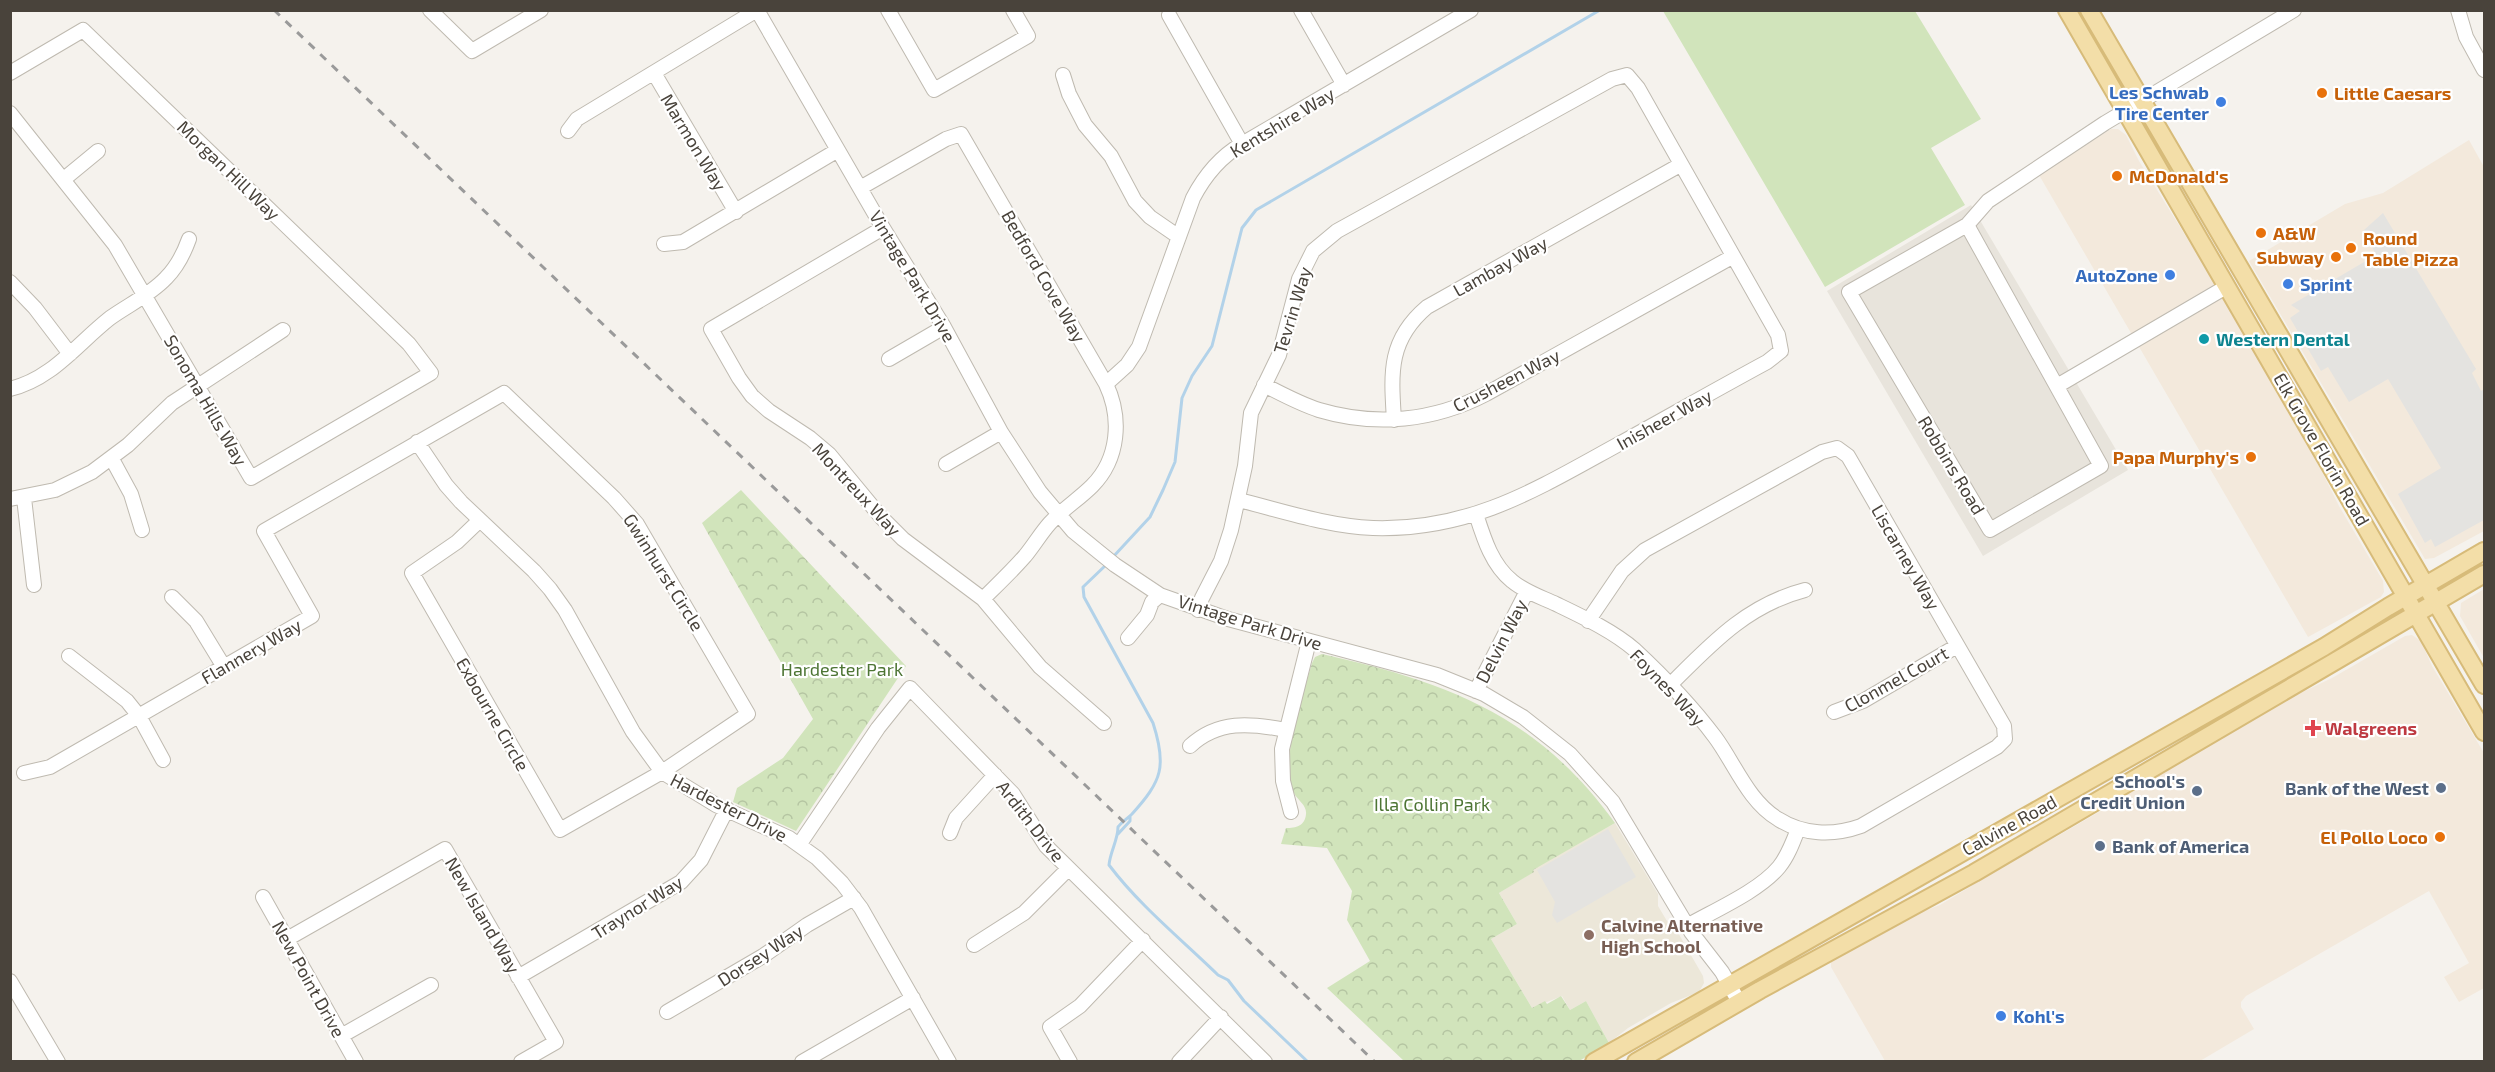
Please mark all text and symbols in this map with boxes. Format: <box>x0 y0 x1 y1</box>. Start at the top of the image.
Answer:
place label: Les Schwab Tire Center <box>2109 81 2209 124</box>
street label: Kentshire Way <box>1226 82 1339 162</box>
place label: Little Caesars <box>2334 82 2451 104</box>
marker: Little Caesars <box>2315 86 2329 100</box>
street label: Marmon Way <box>656 89 732 195</box>
marker: Les Schwab Tire Center <box>2214 95 2228 109</box>
street label: Morgan Hill Way <box>173 115 285 225</box>
place label: McDonald's <box>2129 165 2229 187</box>
marker: McDonald's <box>2110 169 2124 183</box>
street label: Vintage Park Drive <box>865 206 961 346</box>
street label: Bedford Cove Way <box>997 206 1091 346</box>
place label: A&W <box>2273 222 2316 244</box>
marker: A&W <box>2254 226 2268 240</box>
place label: Round Table Pizza <box>2363 227 2458 270</box>
street label: Lambay Way <box>1449 231 1551 301</box>
marker: Round Table Pizza <box>2344 241 2358 255</box>
place label: Subway <box>2257 246 2325 268</box>
marker: Subway <box>2329 250 2343 264</box>
street label: Tevrin Way <box>1268 263 1316 356</box>
place label: AutoZone <box>2076 264 2158 286</box>
marker: AutoZone <box>2163 268 2177 282</box>
place label: Sprint <box>2300 273 2353 295</box>
marker: Sprint <box>2281 277 2295 291</box>
place label: Western Dental <box>2216 328 2350 350</box>
street label: Sonoma Hills Way <box>160 331 253 470</box>
marker: Western Dental <box>2197 332 2211 346</box>
street label: Crusheen Way <box>1449 343 1564 416</box>
street label: Elk Grove Florin Road <box>2269 369 2375 529</box>
street label: Inisheer Way <box>1613 384 1716 454</box>
street label: Robbins Road <box>1914 412 1990 518</box>
street label: Montreux Way <box>808 438 906 541</box>
place label: Papa Murphy's <box>2113 446 2239 468</box>
marker: Papa Murphy's <box>2244 450 2258 464</box>
street label: Liscarney Way <box>1867 500 1945 614</box>
street label: Gwinhurst Circle <box>619 509 709 635</box>
street label: Vintage Park Drive <box>1175 590 1325 654</box>
street label: Delvin Way <box>1471 595 1532 687</box>
street label: Flannery Way <box>197 613 305 688</box>
street label: Clonmel Court <box>1840 641 1952 717</box>
street label: Foynes Way <box>1626 644 1710 730</box>
street label: Exbourne Circle <box>452 653 534 775</box>
park label: Hardester Park <box>781 658 903 680</box>
place label: Walgreens <box>2325 717 2417 739</box>
marker: Walgreens <box>2306 721 2320 735</box>
street label: Hardester Drive <box>667 768 791 846</box>
place label: School's Credit Union <box>2080 770 2185 813</box>
street label: Ardith Drive <box>992 776 1070 866</box>
place label: Bank of the West <box>2285 777 2430 799</box>
marker: Bank of the West <box>2434 781 2448 795</box>
marker: School's Credit Union <box>2190 784 2204 798</box>
street label: Calvine Road <box>1958 790 2060 860</box>
park label: Illa Collin Park <box>1374 793 1490 815</box>
place label: El Pollo Loco <box>2320 826 2428 848</box>
marker: El Pollo Loco <box>2433 830 2447 844</box>
place label: Bank of America <box>2112 835 2249 857</box>
marker: Bank of America <box>2093 839 2107 853</box>
street label: New Island Way <box>441 853 525 978</box>
street label: Traynor Way <box>588 870 687 944</box>
place label: Calvine Alternative High School <box>1601 914 1763 957</box>
street label: New Point Drive <box>268 917 350 1041</box>
street label: Dorsey Way <box>713 919 807 991</box>
marker: Calvine Alternative High School <box>1582 928 1596 942</box>
place label: Kohl's <box>2013 1005 2065 1027</box>
marker: Kohl's <box>1994 1009 2008 1023</box>

